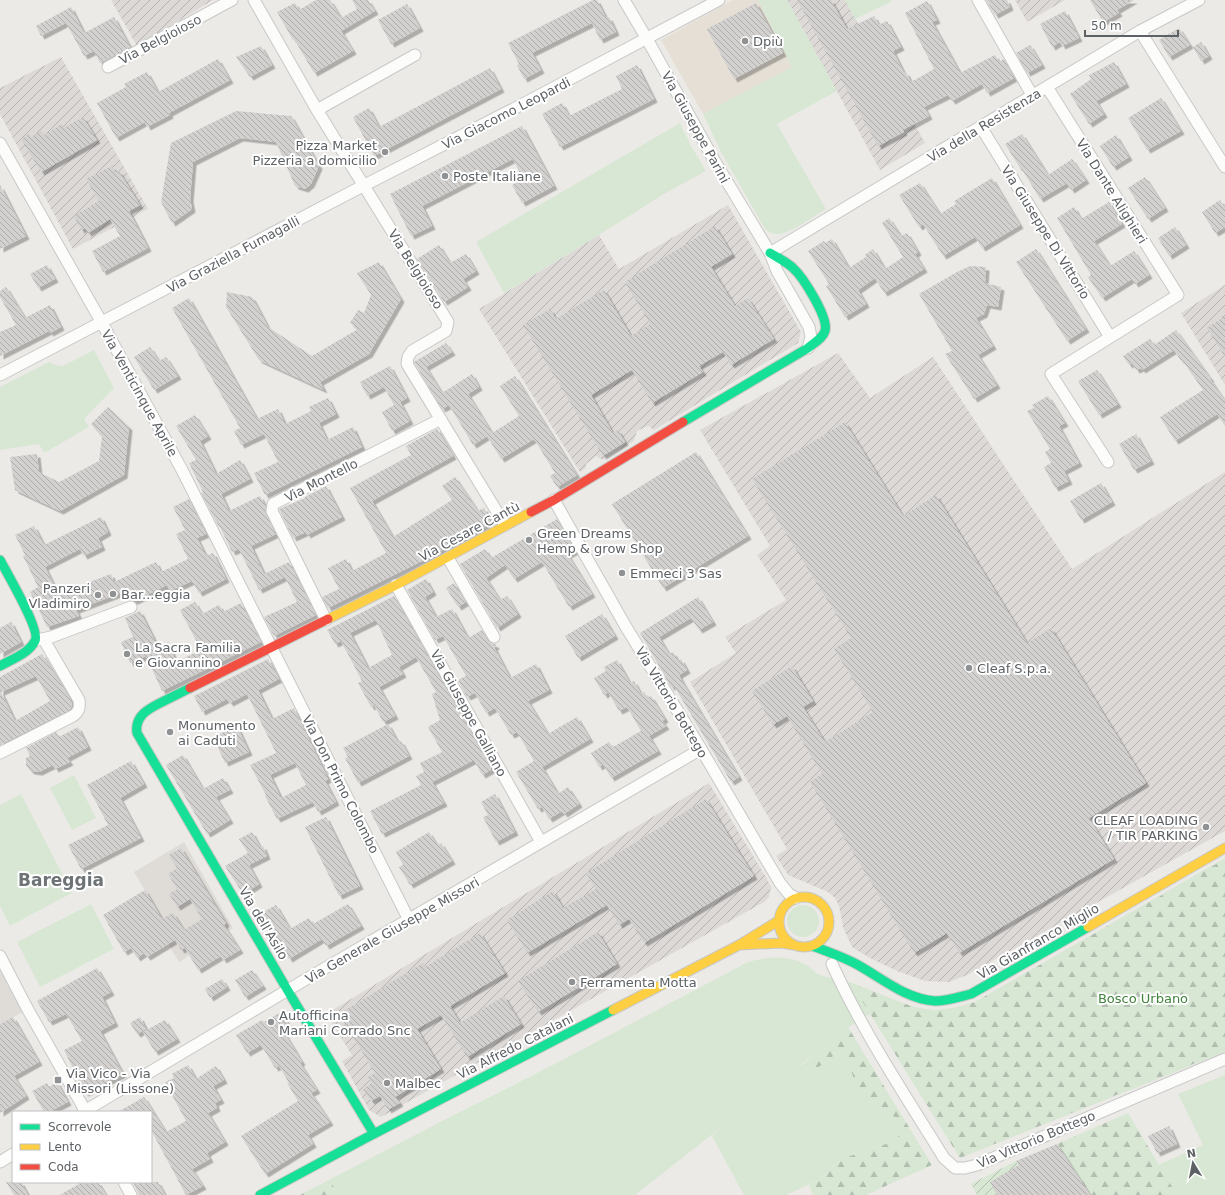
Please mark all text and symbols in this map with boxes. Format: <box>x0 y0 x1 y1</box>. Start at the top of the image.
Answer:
street label: Via Belgioioso <box>117 11 204 67</box>
scale bar <box>1085 12 1178 38</box>
text: 50 m <box>1091 19 1122 33</box>
place label: Dpiù <box>753 34 783 49</box>
marker: Dpiù <box>740 36 750 46</box>
street label: Via Giuseppe Parini <box>659 69 733 186</box>
street label: Via Giacomo Leopardi <box>440 75 573 152</box>
street label: Via della Resistenza <box>925 86 1044 165</box>
street label: Via Dante Alighieri <box>1073 136 1150 247</box>
place label: Pizza Market Pizzeria a domicilio <box>253 138 377 168</box>
marker: Pizza Market Pizzeria a domicilio <box>380 147 390 157</box>
street label: Via Giuseppe Di Vittorio <box>998 163 1093 302</box>
place label: Poste Italiane <box>453 169 541 184</box>
marker: Poste Italiane <box>440 171 450 181</box>
street label: Via Graziella Fumagalli <box>164 213 302 296</box>
street label: Via Belgioioso <box>385 227 446 312</box>
street label: Via Venticinque Aprile <box>98 327 181 459</box>
street label: Via Montello <box>282 456 360 505</box>
street label: Via Cesare Cantù <box>416 499 522 564</box>
place label: Green Dreams Hemp & grow Shop <box>537 526 663 556</box>
marker: Green Dreams Hemp & grow Shop <box>524 535 534 545</box>
place label: Emmeci 3 Sas <box>630 566 722 581</box>
marker: Emmeci 3 Sas <box>617 568 627 578</box>
place label: Panzeri Vladimiro <box>28 581 90 611</box>
place label: Bar...eggia <box>121 587 191 602</box>
marker: Bar...eggia <box>108 589 118 599</box>
marker: Panzeri Vladimiro <box>93 590 103 600</box>
place label: La Sacra Familia e Giovannino <box>135 640 241 670</box>
street label: Via Vittorio Bottego <box>632 644 711 761</box>
street label: Via Giuseppe Galliano <box>427 647 510 779</box>
marker: La Sacra Familia e Giovannino <box>122 649 132 659</box>
place label: Cleaf S.p.a. <box>977 661 1051 676</box>
marker: Cleaf S.p.a. <box>964 663 974 673</box>
street label: Via Don Primo Colombo <box>299 712 382 856</box>
place label: Monumento ai Caduti <box>178 718 256 748</box>
marker: Monumento ai Caduti <box>165 727 175 737</box>
place label: CLEAF LOADING / TIR PARKING <box>1094 813 1198 843</box>
marker: CLEAF LOADING / TIR PARKING <box>1201 822 1211 832</box>
district label: Bareggia <box>18 870 104 890</box>
street label: Via Generale Giuseppe Missori <box>303 874 482 987</box>
street label: Via dell'Asilo <box>236 884 291 962</box>
street label: Via Gianfranco Miglio <box>975 900 1102 982</box>
place label: Ferramenta Motta <box>580 975 697 990</box>
marker: Ferramenta Motta <box>567 977 577 987</box>
park label: Bosco Urbano <box>1098 991 1188 1006</box>
place label: Autofficina Mariani Corrado Snc <box>279 1008 411 1038</box>
street label: Via Alfredo Catalani <box>455 1011 576 1082</box>
marker: Autofficina Mariani Corrado Snc <box>266 1017 276 1027</box>
place label: Via Vico - Via Missori (Lissone) <box>66 1066 174 1096</box>
marker: Via Vico - Via Missori (Lissone) <box>53 1075 63 1085</box>
place label: Malbec <box>395 1076 441 1091</box>
marker: Malbec <box>382 1078 392 1088</box>
street label: Via Vittorio Bottego <box>975 1108 1098 1171</box>
legend <box>12 1111 152 1183</box>
text: Scorrevole <box>48 1120 112 1134</box>
text: Lento <box>48 1140 82 1154</box>
north arrow <box>1173 1143 1213 1183</box>
text: N <box>1186 1146 1197 1161</box>
text: Coda <box>48 1160 79 1174</box>

